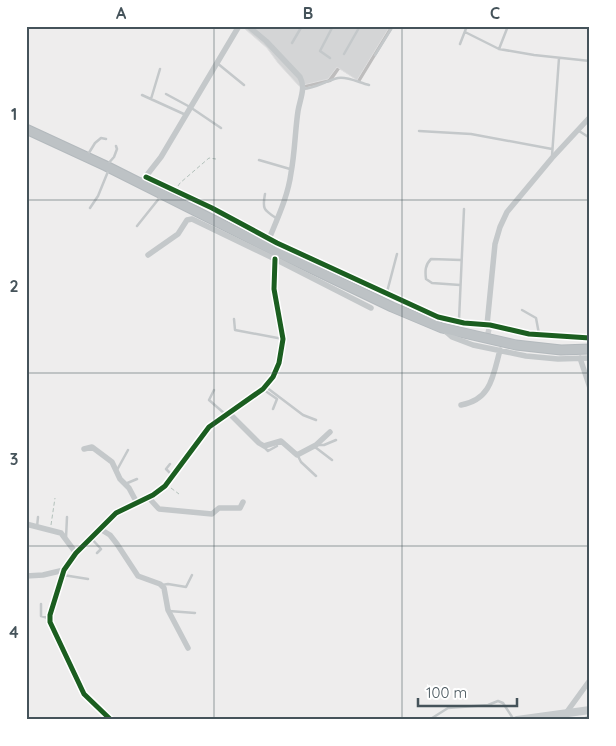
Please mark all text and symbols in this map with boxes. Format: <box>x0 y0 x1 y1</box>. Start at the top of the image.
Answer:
text: A <box>116 3 127 23</box>
text: B <box>303 3 313 23</box>
text: C <box>490 3 500 23</box>
text: 1 <box>11 104 17 124</box>
text: 2 <box>9 276 19 296</box>
text: 3 <box>10 449 18 469</box>
text: 4 <box>9 622 19 642</box>
scale bar <box>418 676 517 708</box>
text: 100 m <box>426 683 467 702</box>

